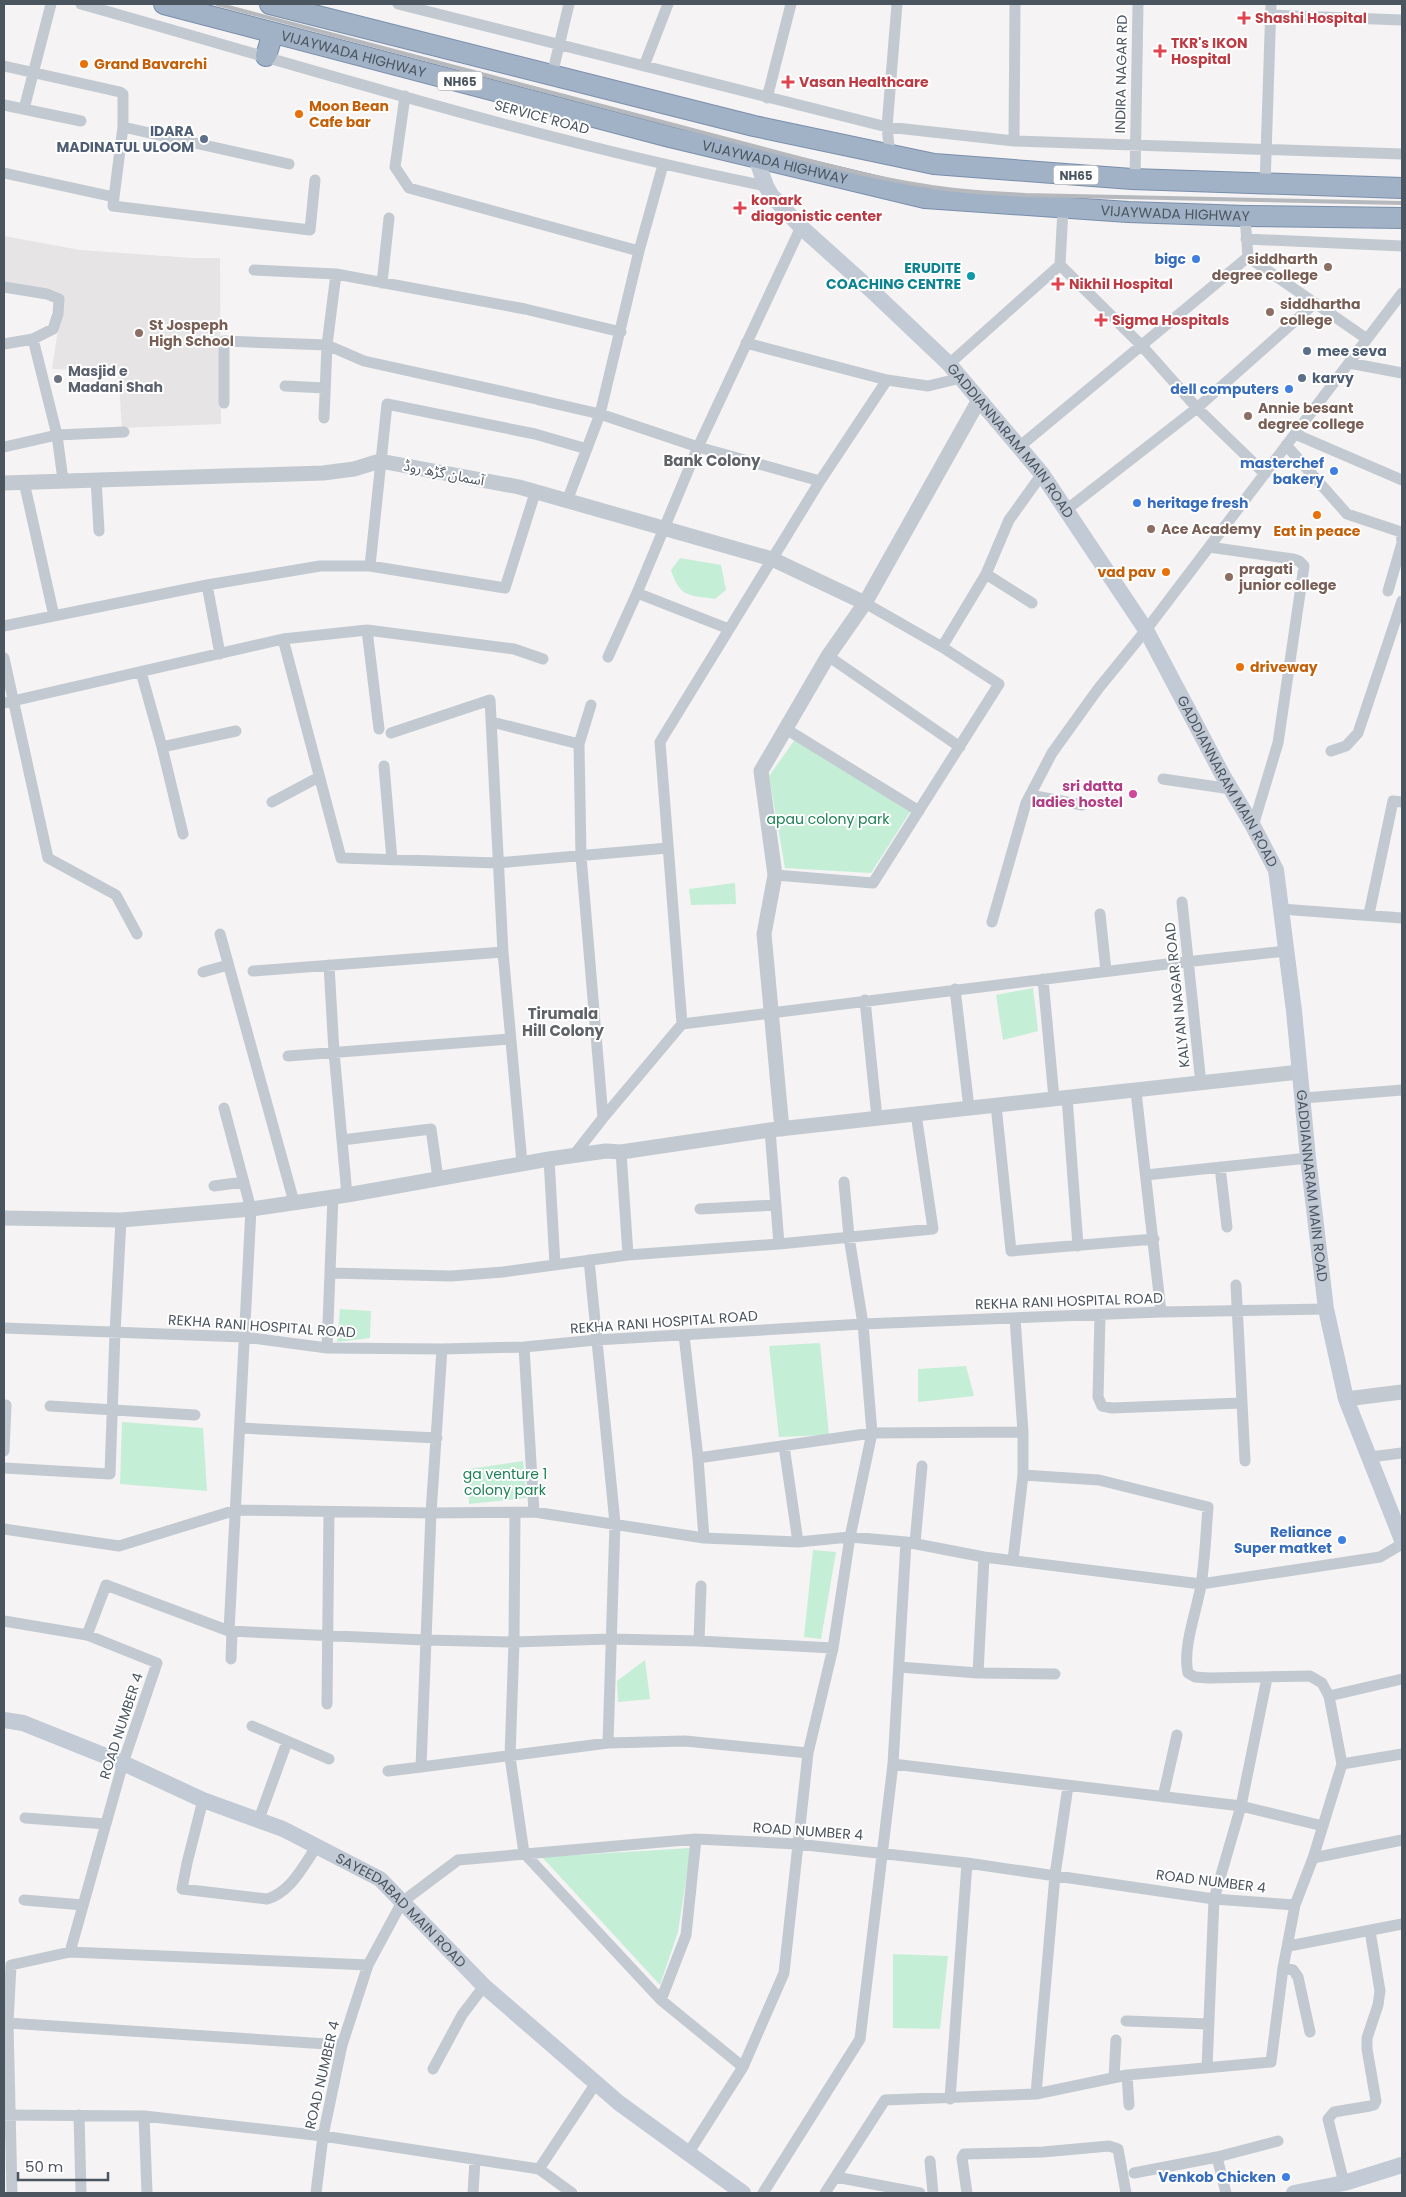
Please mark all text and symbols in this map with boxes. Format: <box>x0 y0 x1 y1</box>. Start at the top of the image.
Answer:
place label: Shashi Hospital <box>1255 8 1367 28</box>
marker: Shashi Hospital <box>1237 11 1251 25</box>
street label: INDIRA NAGAR RD <box>1110 14 1132 133</box>
street label: VIJAYWADA HIGHWAY <box>279 25 428 82</box>
place label: TKR's IKON Hospital <box>1171 33 1247 69</box>
marker: TKR's IKON Hospital <box>1153 44 1167 58</box>
place label: Grand Bavarchi <box>94 54 207 74</box>
marker: Grand Bavarchi <box>78 58 90 70</box>
road number: NH65 <box>438 72 482 90</box>
place label: Vasan Healthcare <box>799 72 929 92</box>
marker: Vasan Healthcare <box>781 75 795 89</box>
street label: SERVICE ROAD <box>492 95 592 139</box>
place label: Moon Bean Cafe bar <box>309 96 389 132</box>
marker: Moon Bean Cafe bar <box>293 108 305 120</box>
place label: IDARA MADINATUL ULOOM <box>56 121 195 157</box>
marker: IDARA MADINATUL ULOOM <box>198 133 210 145</box>
street label: VIJAYWADA HIGHWAY <box>700 135 850 189</box>
road number: NH65 <box>1054 166 1098 184</box>
place label: konark diagonistic center <box>751 190 882 226</box>
street label: VIJAYWADA HIGHWAY <box>1100 200 1250 226</box>
marker: konark diagonistic center <box>733 201 747 215</box>
place label: bigc <box>1154 249 1187 269</box>
place label: siddharth degree college <box>1212 249 1318 285</box>
marker: bigc <box>1190 253 1202 265</box>
place label: ERUDITE COACHING CENTRE <box>826 258 961 294</box>
marker: siddharth degree college <box>1322 261 1334 273</box>
marker: ERUDITE COACHING CENTRE <box>965 270 977 282</box>
place label: Nikhil Hospital <box>1069 274 1173 294</box>
marker: Nikhil Hospital <box>1051 277 1065 291</box>
place label: siddhartha college <box>1280 294 1361 330</box>
marker: siddhartha college <box>1264 306 1276 318</box>
place label: Sigma Hospitals <box>1112 310 1229 330</box>
marker: Sigma Hospitals <box>1094 313 1108 327</box>
place label: St Jospeph High School <box>149 315 234 351</box>
marker: St Jospeph High School <box>133 327 145 339</box>
place label: mee seva <box>1317 341 1387 361</box>
marker: mee seva <box>1301 345 1313 357</box>
street label: GADDIANNARAM MAIN ROAD <box>942 359 1079 522</box>
place label: Masjid e Madani Shah <box>68 361 163 397</box>
place label: karvy <box>1312 368 1354 388</box>
marker: karvy <box>1296 372 1308 384</box>
marker: Masjid e Madani Shah <box>52 373 64 385</box>
place label: dell computers <box>1170 379 1279 399</box>
marker: dell computers <box>1283 383 1295 395</box>
place label: Annie besant degree college <box>1258 398 1365 434</box>
marker: Annie besant degree college <box>1242 410 1254 422</box>
district label: Bank Colony <box>663 450 761 471</box>
place label: masterchef bakery <box>1240 453 1324 489</box>
street label: آسمان گڑھ روڈ <box>402 455 487 491</box>
marker: masterchef bakery <box>1328 465 1340 477</box>
place label: heritage fresh <box>1147 493 1248 513</box>
marker: heritage fresh <box>1131 497 1143 509</box>
marker: Eat in peace <box>1311 509 1323 521</box>
place label: Ace Academy <box>1161 519 1262 539</box>
place label: Eat in peace <box>1274 521 1361 541</box>
marker: Ace Academy <box>1145 523 1157 535</box>
place label: pragati junior college <box>1238 559 1337 595</box>
place label: vad pav <box>1097 562 1156 582</box>
marker: vad pav <box>1160 566 1172 578</box>
marker: pragati junior college <box>1223 571 1235 583</box>
place label: driveway <box>1250 657 1318 677</box>
marker: driveway <box>1234 661 1246 673</box>
street label: GADDIANNARAM MAIN ROAD <box>1172 692 1283 871</box>
place label: sri datta ladies hostel <box>1032 776 1123 812</box>
marker: sri datta ladies hostel <box>1127 788 1139 800</box>
park label: apau colony park <box>767 809 890 829</box>
street label: KALYAN NAGAR ROAD <box>1159 921 1195 1069</box>
district label: Tirumala Hill Colony <box>522 1003 605 1041</box>
street label: GADDIANNARAM MAIN ROAD <box>1292 1089 1333 1283</box>
street label: REKHA RANI HOSPITAL ROAD <box>975 1288 1163 1314</box>
street label: REKHA RANI HOSPITAL ROAD <box>570 1305 759 1339</box>
street label: REKHA RANI HOSPITAL ROAD <box>168 1309 357 1343</box>
park label: ga venture 1 colony park <box>463 1464 547 1500</box>
place label: Reliance Super matket <box>1234 1522 1332 1558</box>
marker: Reliance Super matket <box>1336 1534 1348 1546</box>
street label: ROAD NUMBER 4 <box>94 1670 148 1782</box>
street label: ROAD NUMBER 4 <box>752 1817 864 1845</box>
street label: SAYEEDABAD MAIN ROAD <box>332 1848 471 1972</box>
street label: ROAD NUMBER 4 <box>1155 1864 1267 1898</box>
street label: ROAD NUMBER 4 <box>300 2019 344 2131</box>
scale bar <box>18 2150 108 2182</box>
text: 50 m <box>25 2156 63 2177</box>
place label: Venkob Chicken <box>1158 2167 1276 2187</box>
marker: Venkob Chicken <box>1280 2171 1292 2183</box>

